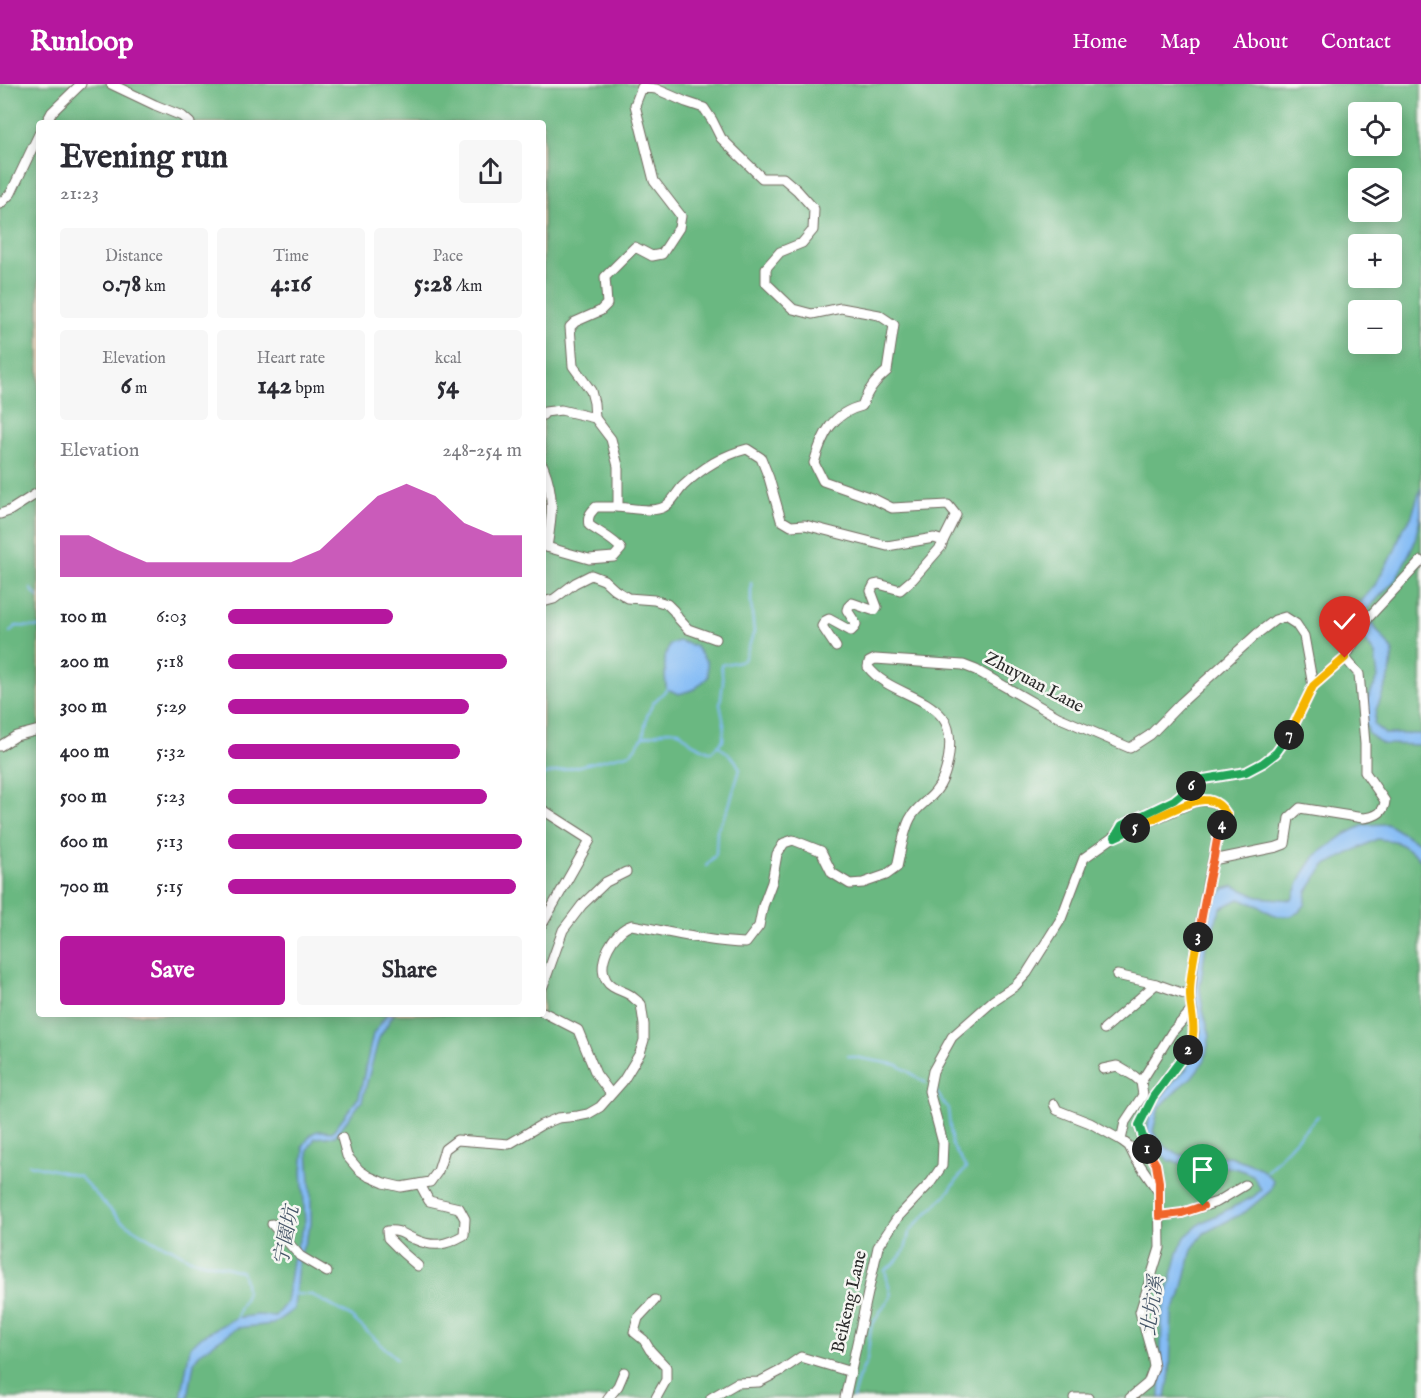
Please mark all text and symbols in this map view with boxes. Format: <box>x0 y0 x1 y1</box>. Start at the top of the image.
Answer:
text: Runloop <box>30 25 133 60</box>
text: Home <box>1072 29 1127 56</box>
text: Map <box>1160 29 1200 56</box>
text: About <box>1233 29 1288 56</box>
text: Contact <box>1321 29 1391 56</box>
map controls <box>1348 102 1402 354</box>
button: locate <box>1348 102 1402 156</box>
text: Evening run <box>60 137 228 179</box>
button: share <box>459 140 522 203</box>
button: layers <box>1348 168 1402 222</box>
text: 21:23 <box>60 181 99 206</box>
button: + <box>1348 234 1402 288</box>
text: Distance <box>105 247 163 267</box>
text: Time <box>273 247 309 267</box>
text: Pace <box>433 247 463 267</box>
text: 0.78 <box>102 267 141 300</box>
text: 4:16 <box>271 267 311 300</box>
text: 5:28 <box>414 267 452 300</box>
text: km <box>141 277 166 297</box>
text: /km <box>452 277 482 297</box>
button: − <box>1348 300 1402 354</box>
text: Elevation <box>102 349 166 369</box>
text: Heart rate <box>257 349 325 369</box>
text: kcal <box>435 349 461 369</box>
text: 6 <box>121 369 132 402</box>
text: 142 <box>257 369 292 402</box>
text: 54 <box>437 369 459 402</box>
text: m <box>132 379 147 399</box>
text: bpm <box>292 379 325 399</box>
text: Elevation <box>60 438 139 463</box>
text: 248–254 m <box>442 438 522 463</box>
pin <box>1319 596 1370 658</box>
text: 100 m <box>60 604 107 629</box>
text: 6:03 <box>156 604 187 629</box>
icon: check <box>1328 605 1361 638</box>
street label: Zhuyuan Lane <box>980 647 1088 719</box>
text: 200 m <box>60 649 109 674</box>
text: 5:18 <box>156 649 184 674</box>
text: 300 m <box>60 694 107 719</box>
text: 5:29 <box>156 694 187 719</box>
pin: 7 <box>1274 720 1304 750</box>
text: 7 <box>1285 725 1293 745</box>
text: 400 m <box>60 739 109 764</box>
text: 5:32 <box>156 739 185 764</box>
pin: 6 <box>1176 771 1206 801</box>
text: 6 <box>1188 776 1194 796</box>
text: 500 m <box>60 784 107 809</box>
text: 5:23 <box>156 784 185 809</box>
pin: 4 <box>1207 810 1237 840</box>
pin: 5 <box>1120 813 1150 843</box>
text: 4 <box>1218 815 1226 835</box>
text: 5 <box>1132 818 1138 838</box>
text: 600 m <box>60 829 108 854</box>
text: 5:13 <box>156 829 183 854</box>
text: 700 m <box>60 874 109 899</box>
text: 5:15 <box>156 874 183 899</box>
pin: 3 <box>1183 922 1213 952</box>
text: 3 <box>1195 927 1201 947</box>
button: Save <box>60 936 285 1005</box>
button: Share <box>297 936 522 1005</box>
pin: 2 <box>1173 1035 1203 1065</box>
text: 2 <box>1184 1040 1192 1060</box>
pin: 1 <box>1132 1134 1162 1164</box>
text: 1 <box>1144 1139 1150 1159</box>
pin <box>1177 1144 1228 1206</box>
icon: arrive <box>1186 1153 1219 1186</box>
water label: 宁園坑 <box>269 1201 306 1268</box>
street label: Beikeng Lane <box>827 1249 873 1355</box>
water label: 北坑溪 <box>1136 1273 1170 1337</box>

